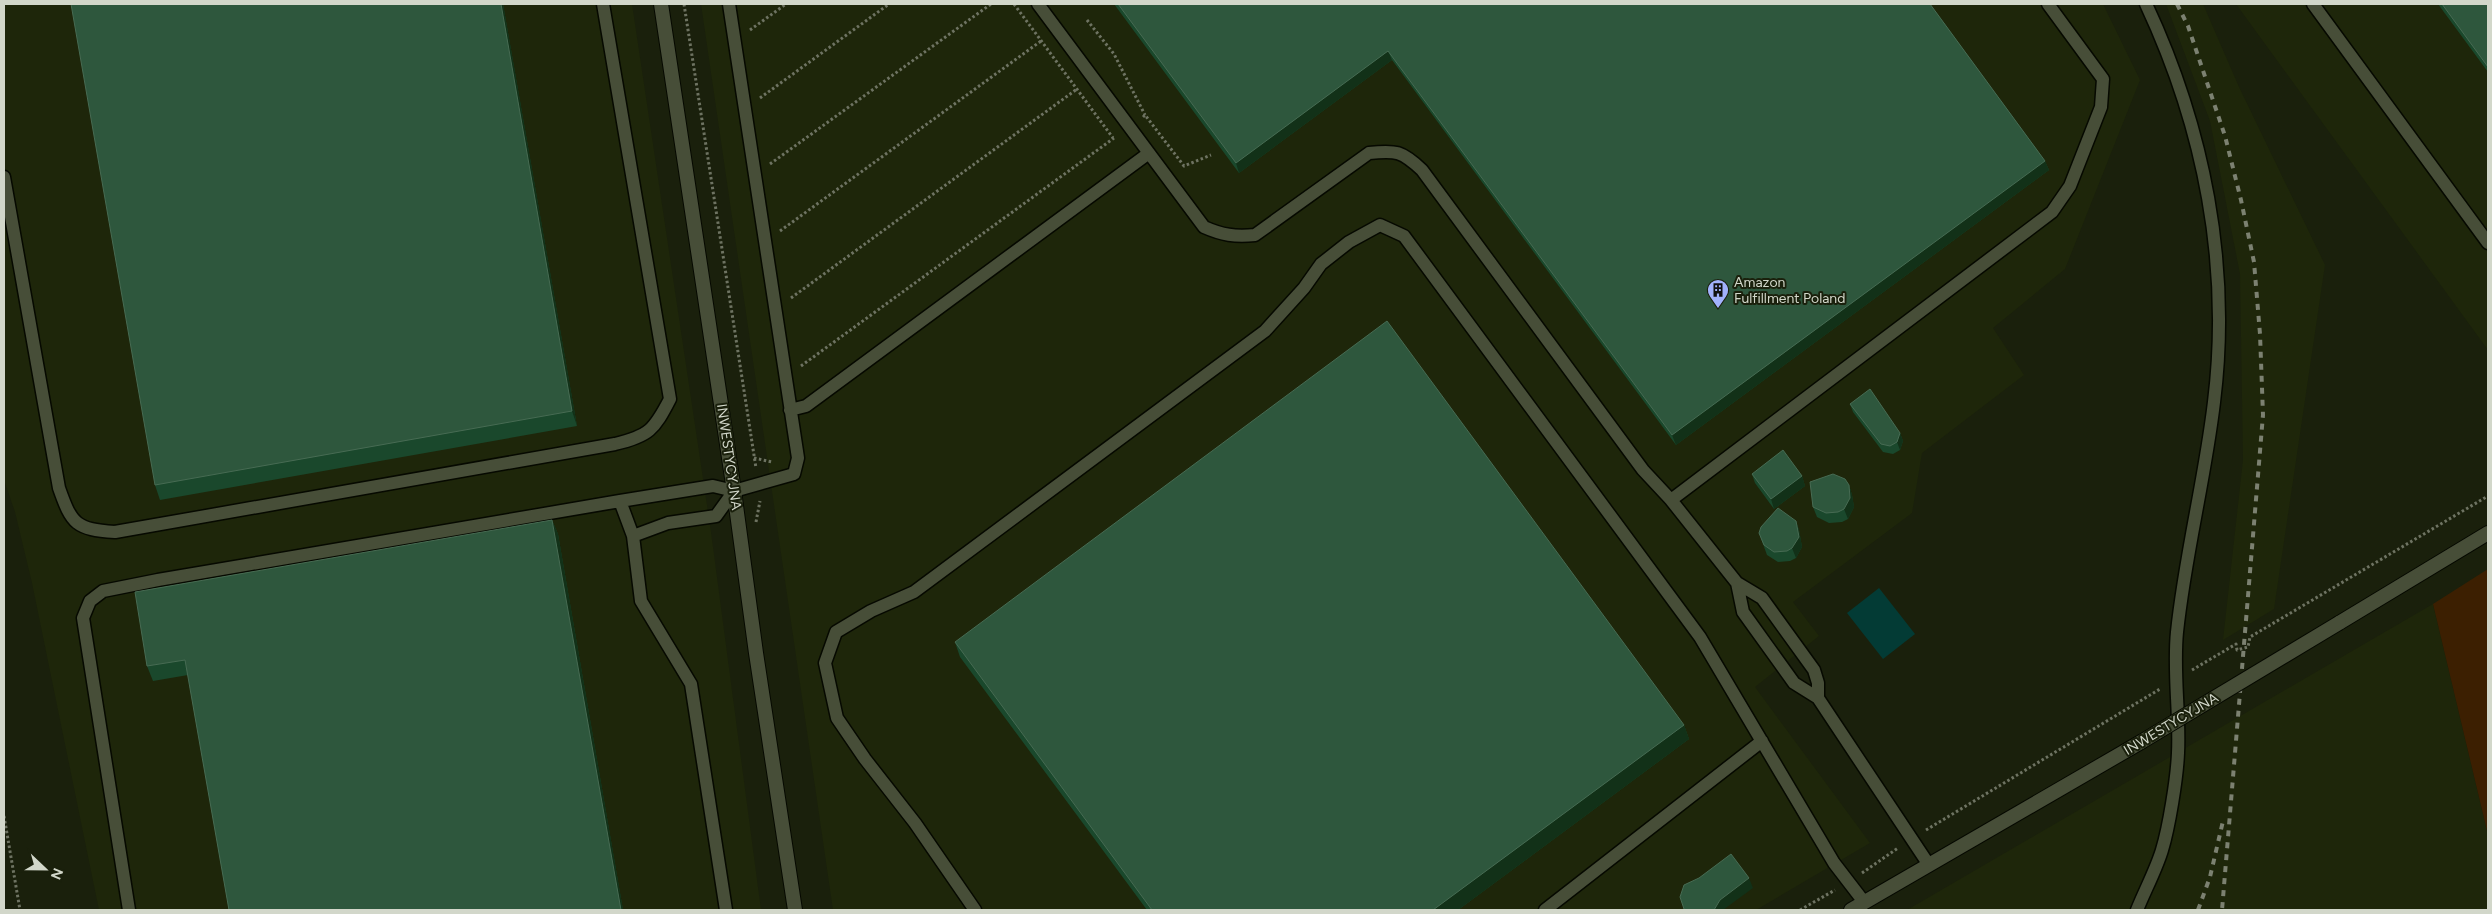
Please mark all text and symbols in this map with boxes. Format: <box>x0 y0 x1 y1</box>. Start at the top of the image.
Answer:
place label: Amazon Fulfillment Poland <box>1734 274 1845 307</box>
building icon: Amazon Fulfillment Poland <box>1706 278 1730 309</box>
street label: INWESTYCYJNA <box>713 403 745 512</box>
street label: INWESTYCYJNA <box>2121 689 2222 759</box>
north arrow <box>20 844 70 894</box>
text: N <box>47 865 66 882</box>

